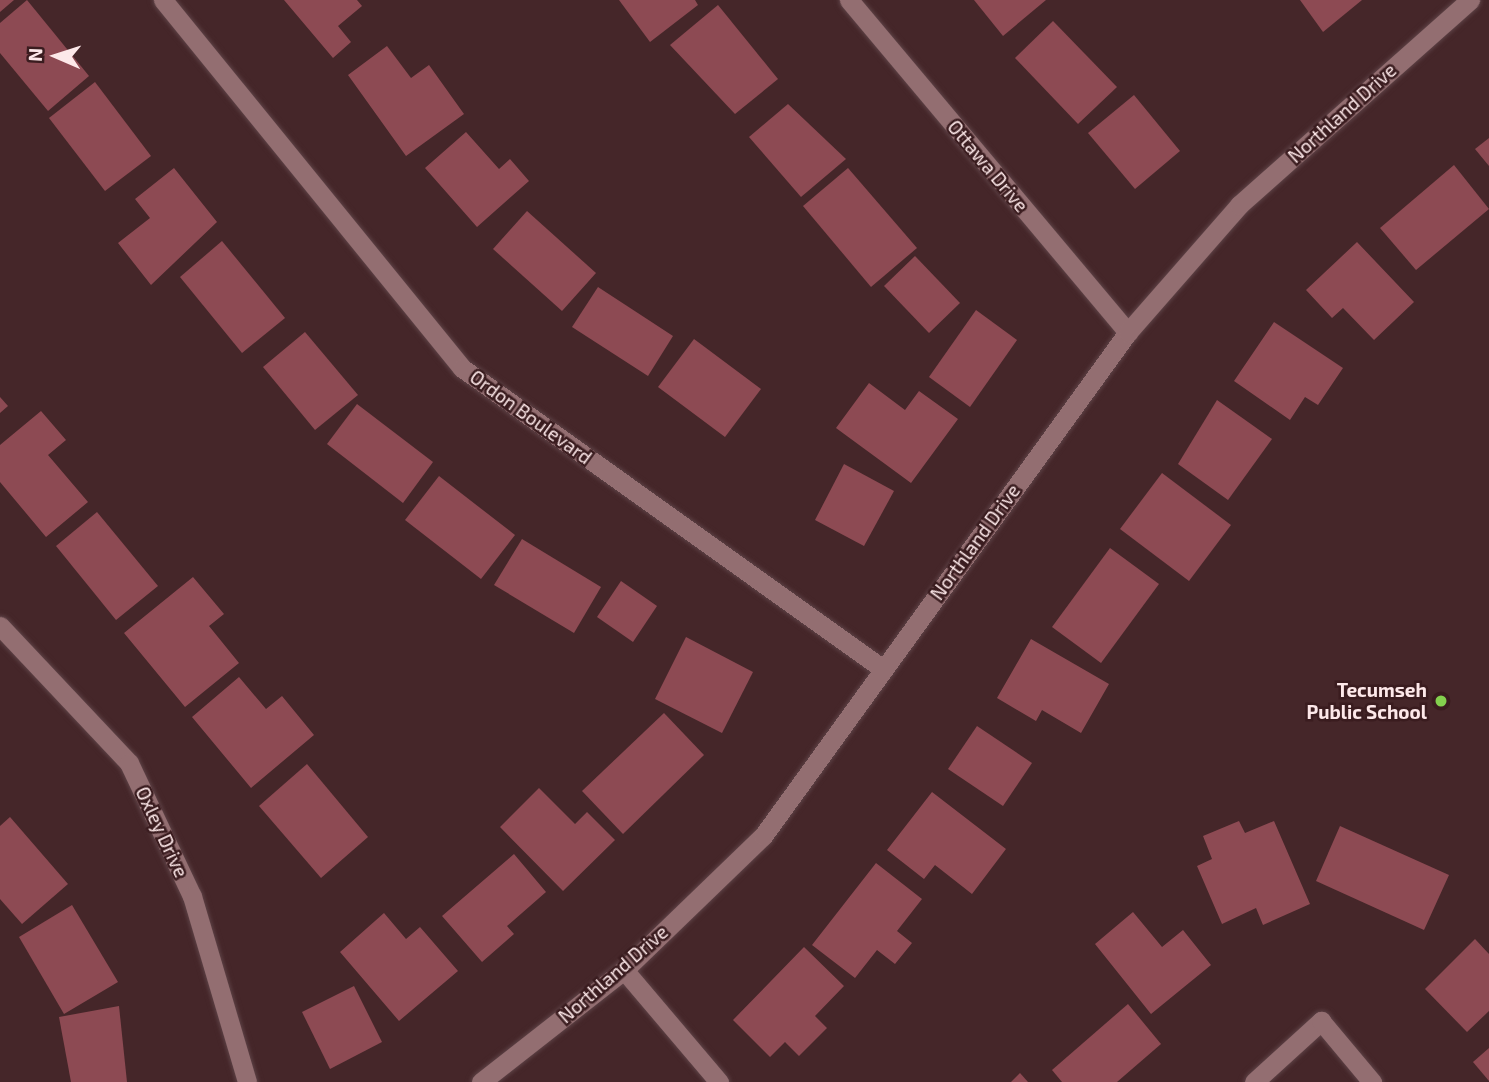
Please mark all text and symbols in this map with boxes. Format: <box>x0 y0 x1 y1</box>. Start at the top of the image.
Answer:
north arrow <box>21 21 91 91</box>
text: N <box>23 47 46 62</box>
street label: Northland Drive <box>1283 59 1401 167</box>
street label: Ottawa Drive <box>943 115 1033 217</box>
street label: Ordon Boulevard <box>466 365 596 469</box>
street label: Northland Drive <box>925 480 1025 604</box>
place label: Tecumseh Public School <box>1307 679 1427 723</box>
marker: Tecumseh Public School <box>1433 693 1449 709</box>
street label: Oxley Drive <box>131 783 193 881</box>
street label: Northland Drive <box>554 920 672 1028</box>

